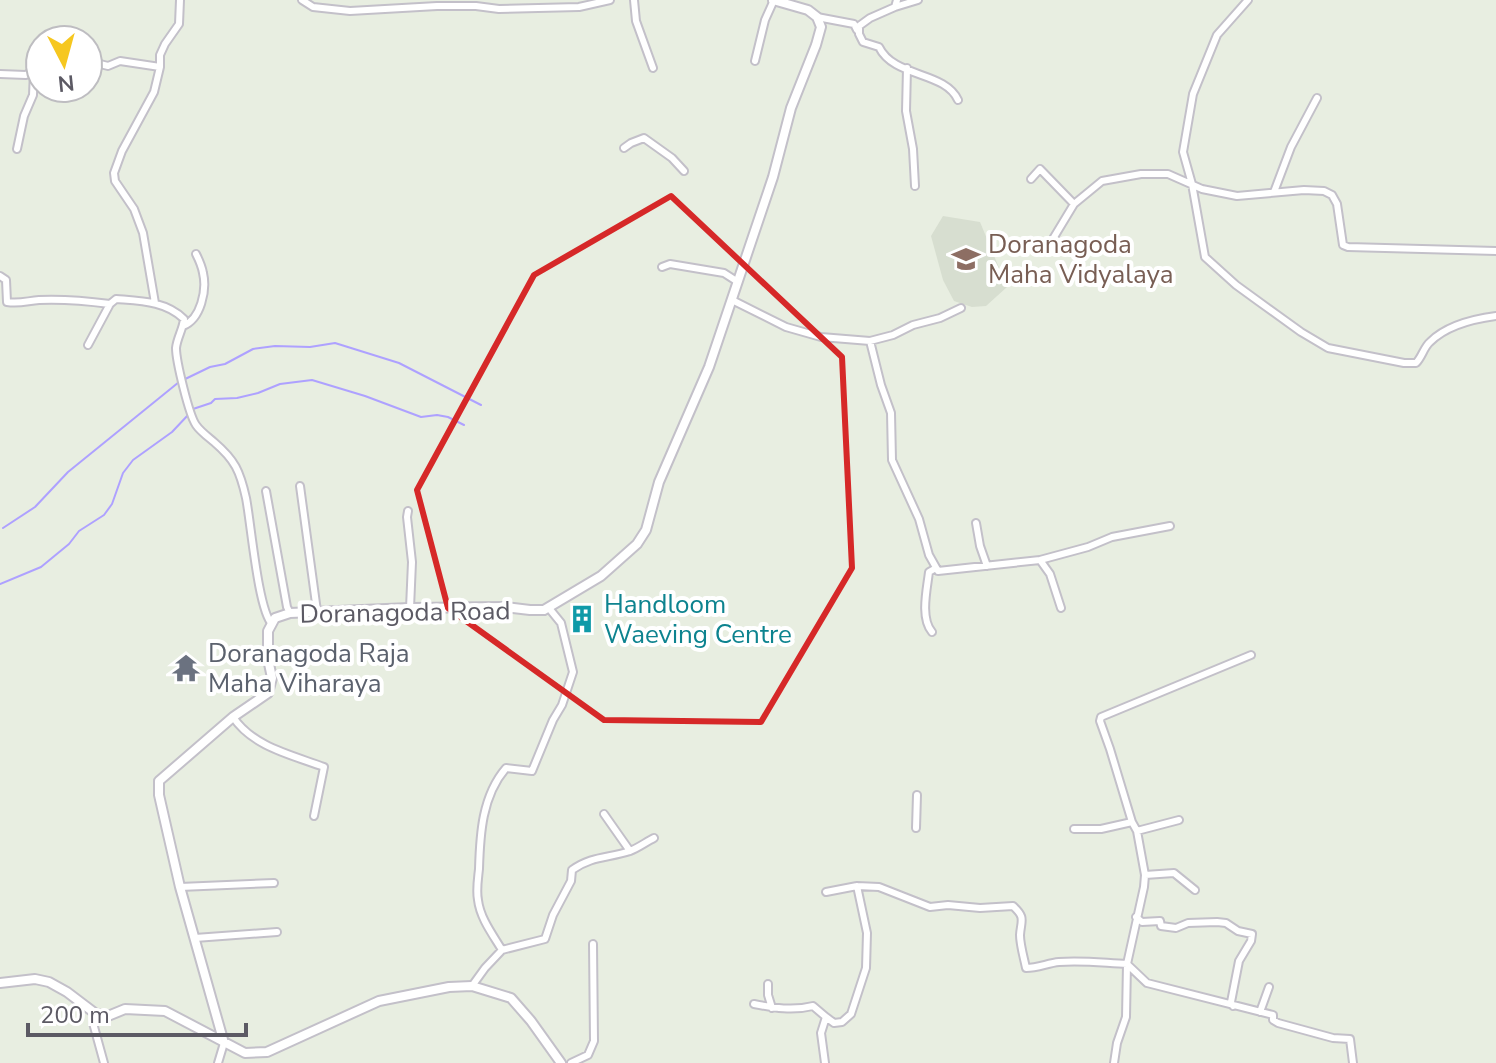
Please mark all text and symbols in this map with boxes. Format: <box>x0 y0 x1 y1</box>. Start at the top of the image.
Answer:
north arrow <box>24 24 104 104</box>
text: N <box>56 67 76 99</box>
place label: Doranagoda Maha Vidyalaya <box>988 227 1173 292</box>
school or university icon: Doranagoda Maha Vidyalaya <box>951 244 981 274</box>
place label: Handloom Waeving Centre <box>604 587 792 652</box>
street label: Doranagoda Road <box>299 593 511 632</box>
building icon: Handloom Waeving Centre <box>567 604 597 634</box>
place label: Doranagoda Raja Maha Viharaya <box>208 636 410 701</box>
temple icon: Doranagoda Raja Maha Viharaya <box>171 653 201 683</box>
scale bar <box>28 987 246 1037</box>
text: 200 m <box>40 999 110 1031</box>

